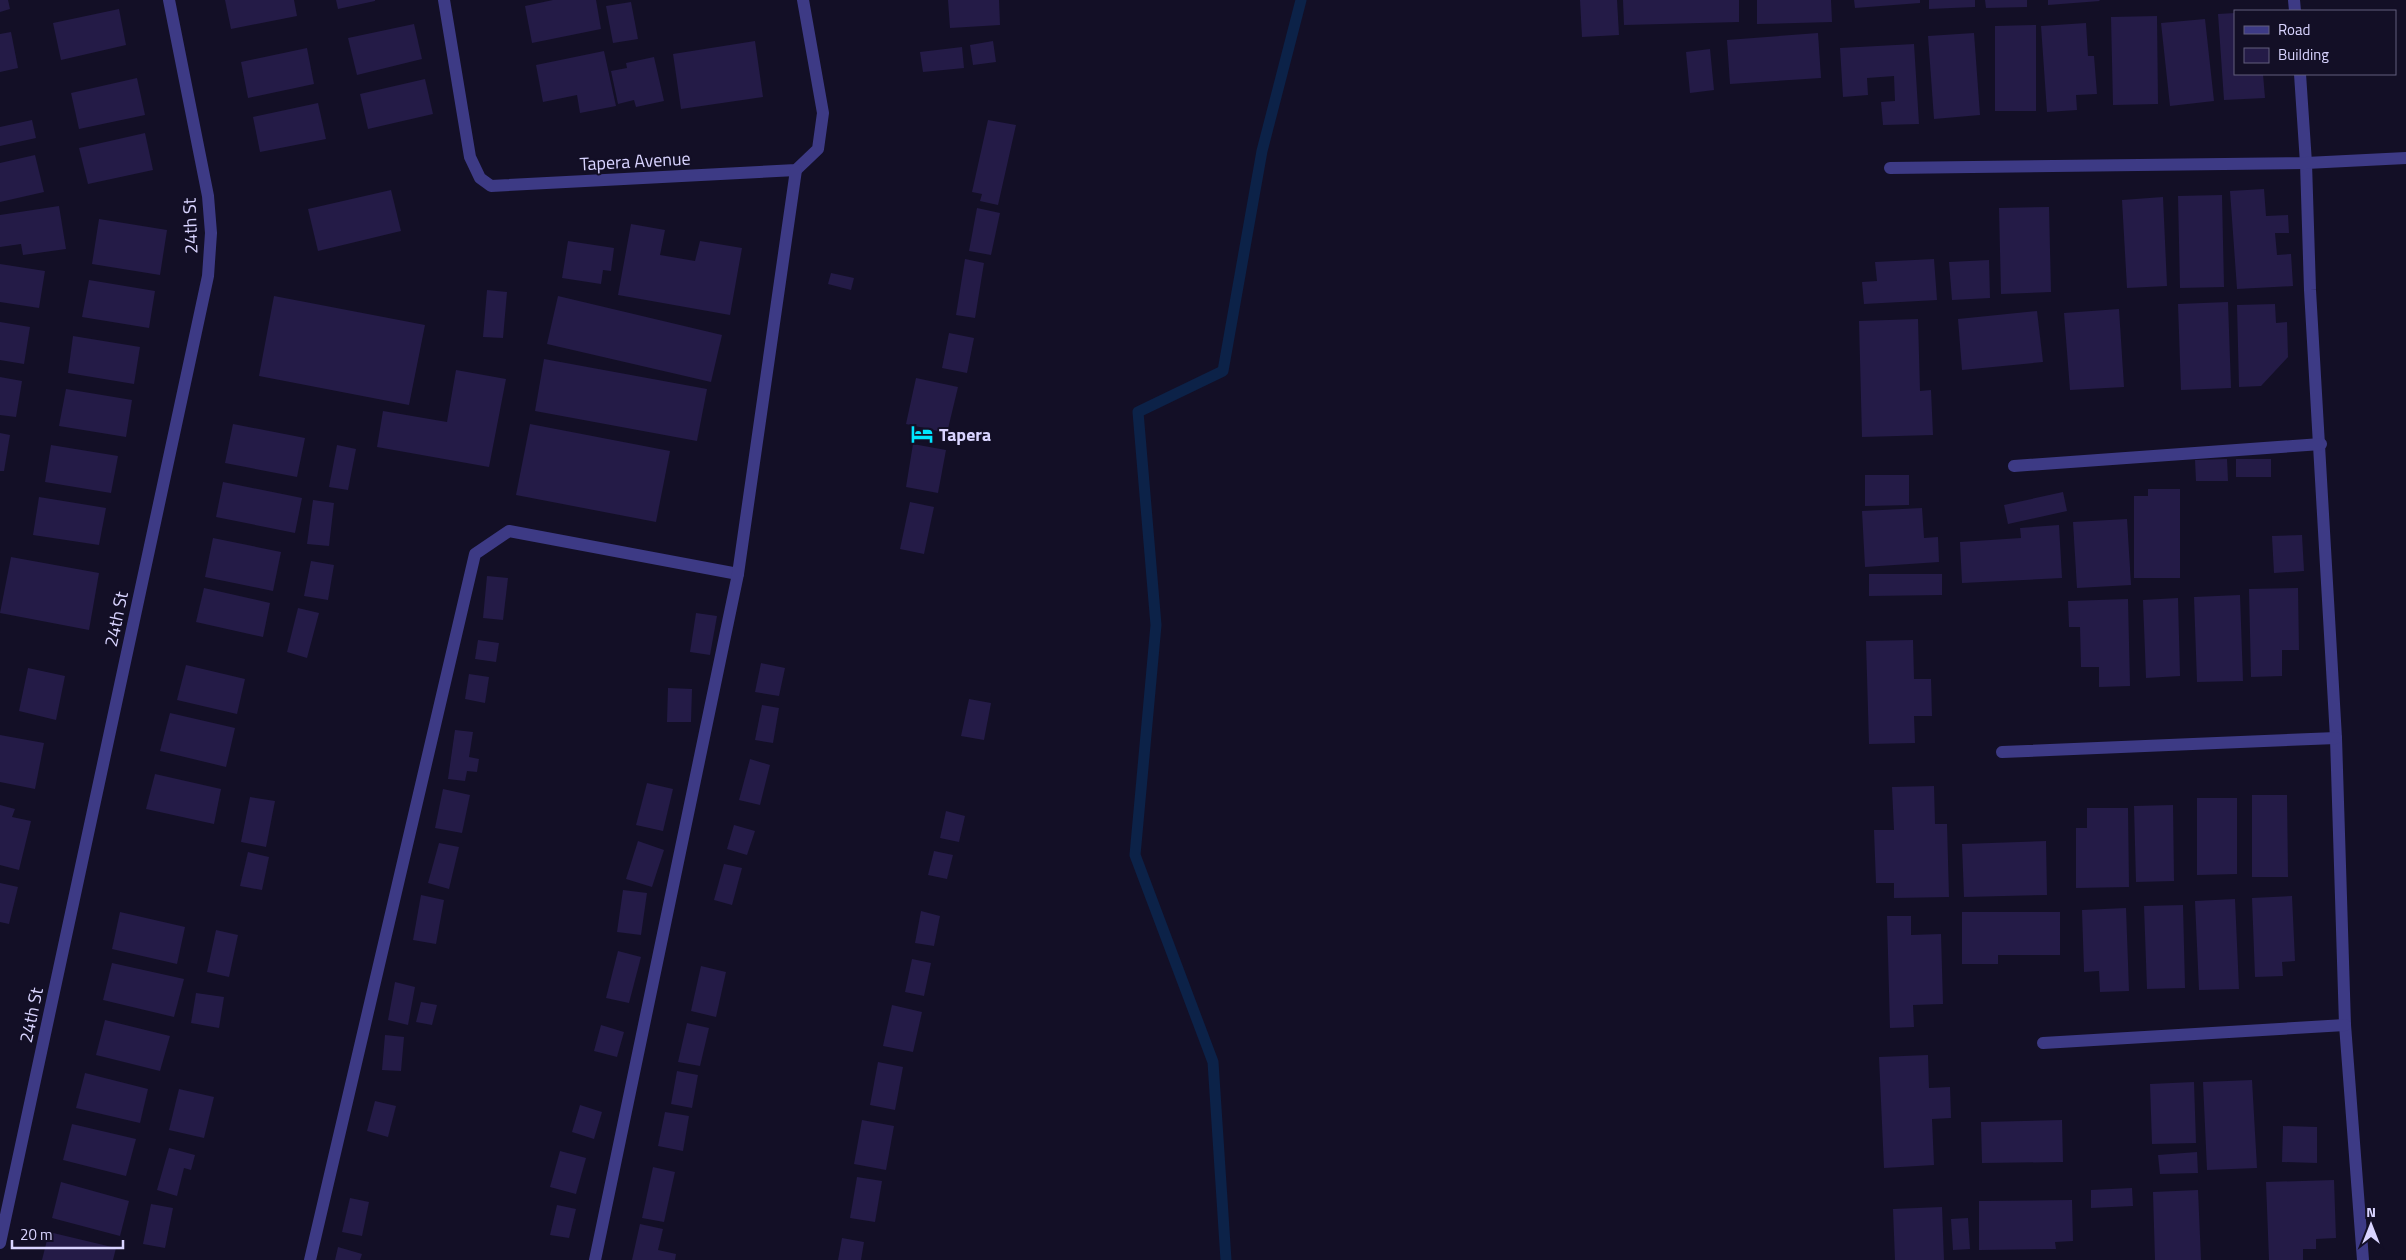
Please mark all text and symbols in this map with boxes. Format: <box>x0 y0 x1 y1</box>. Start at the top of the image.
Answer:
legend <box>2234 10 2396 75</box>
text: Road <box>2278 18 2310 41</box>
text: Building <box>2278 43 2329 66</box>
street label: Tapera Avenue <box>579 145 691 177</box>
street label: 24th St <box>176 197 204 254</box>
hotel icon: Tapera <box>909 421 935 447</box>
place label: Tapera <box>939 421 991 448</box>
street label: 24th St <box>97 588 135 649</box>
street label: 24th St <box>12 984 50 1045</box>
north arrow <box>2346 1200 2396 1250</box>
text: N <box>2366 1201 2376 1222</box>
scale bar <box>12 1218 124 1250</box>
text: 20 m <box>20 1223 53 1246</box>

